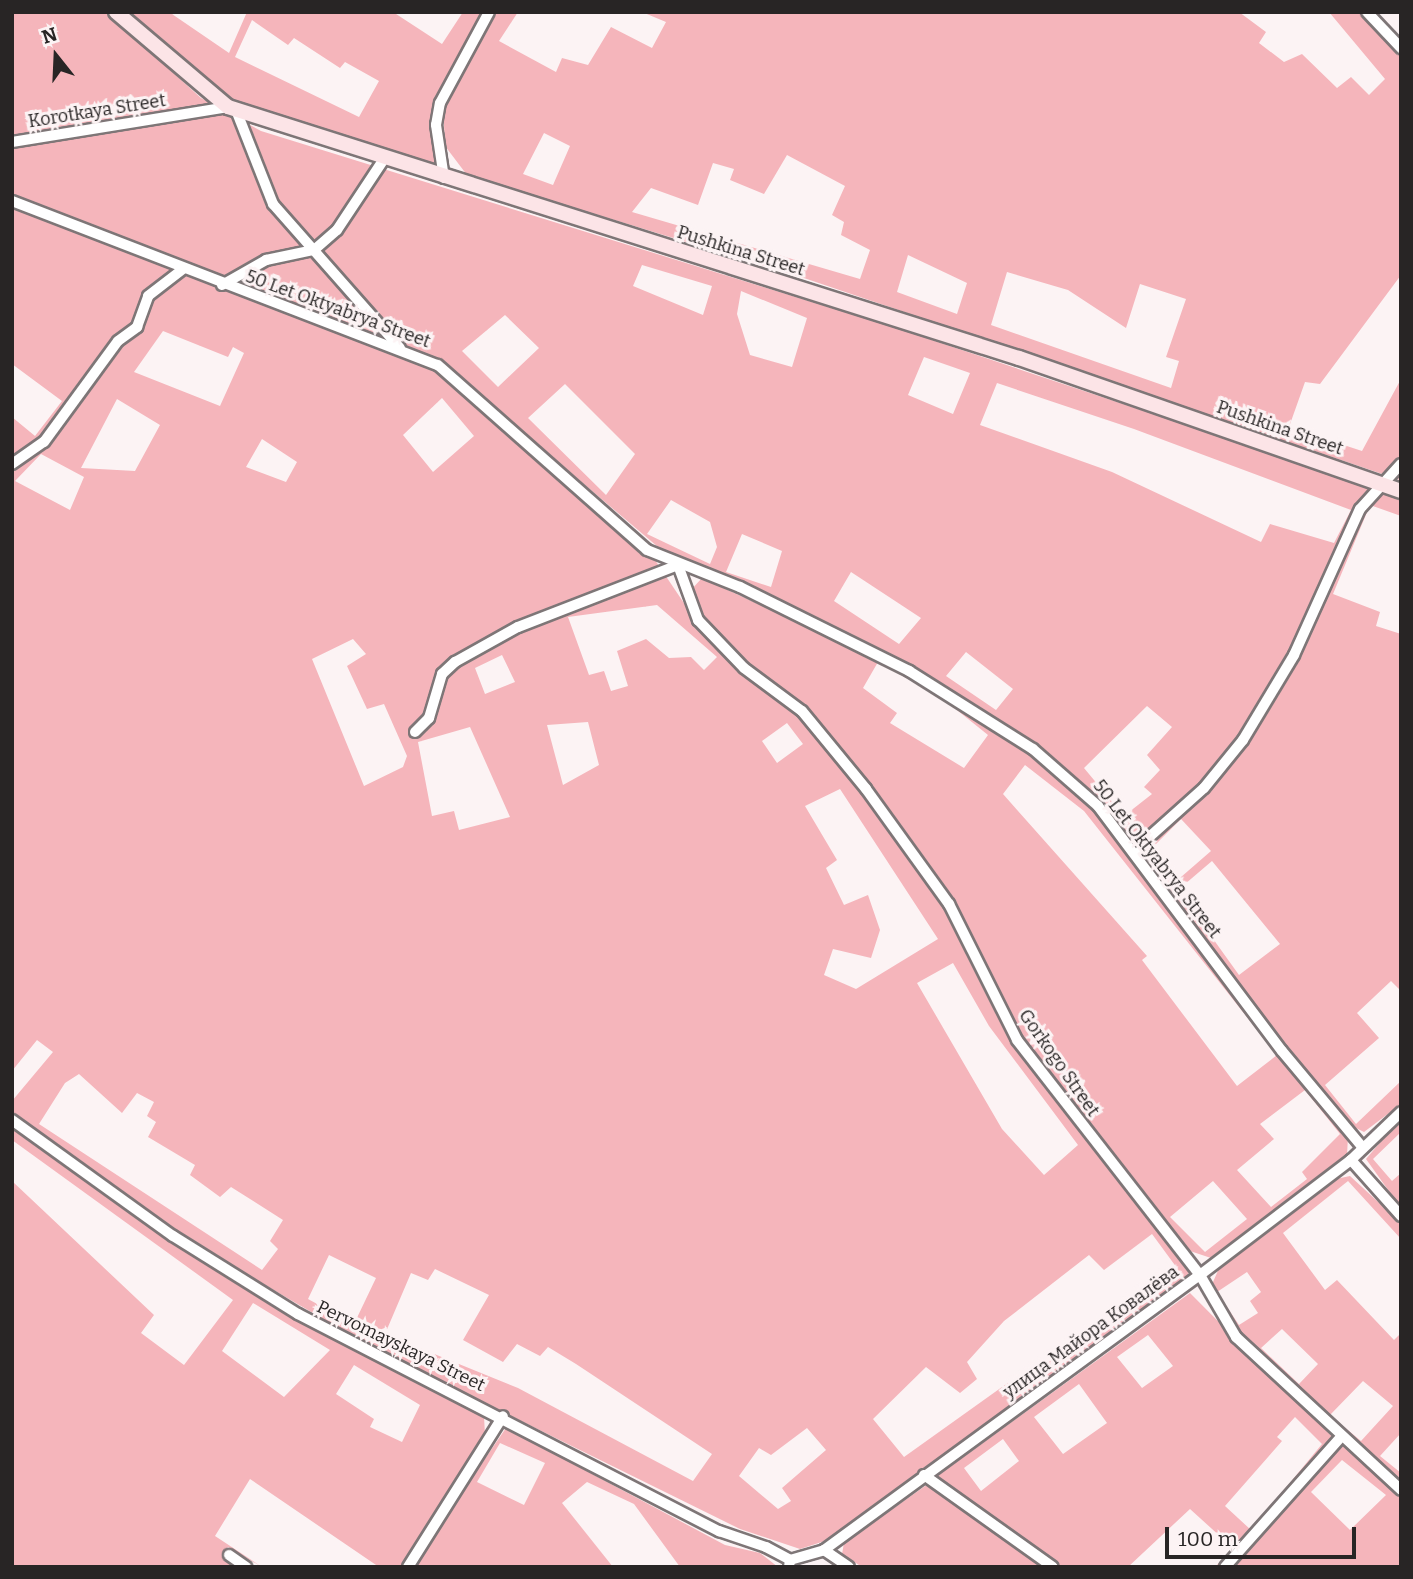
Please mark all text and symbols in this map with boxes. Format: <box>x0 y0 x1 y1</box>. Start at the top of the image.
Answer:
north arrow <box>21 21 91 91</box>
text: N <box>39 22 60 49</box>
street label: Korotkaya Street <box>27 89 167 133</box>
street label: Pushkina Street <box>675 221 807 281</box>
street label: 50 Let Oktyabrya Street <box>243 266 433 352</box>
street label: Pushkina Street <box>1214 396 1346 460</box>
street label: 50 Let Oktyabrya Street <box>1088 776 1226 942</box>
street label: Gorkogo Street <box>1014 1005 1104 1121</box>
street label: улица Майора Ковалёва <box>999 1261 1183 1403</box>
street label: Pervomayskaya Street <box>313 1296 489 1396</box>
scale bar <box>1168 1512 1359 1556</box>
text: 100 m <box>1178 1526 1238 1552</box>

